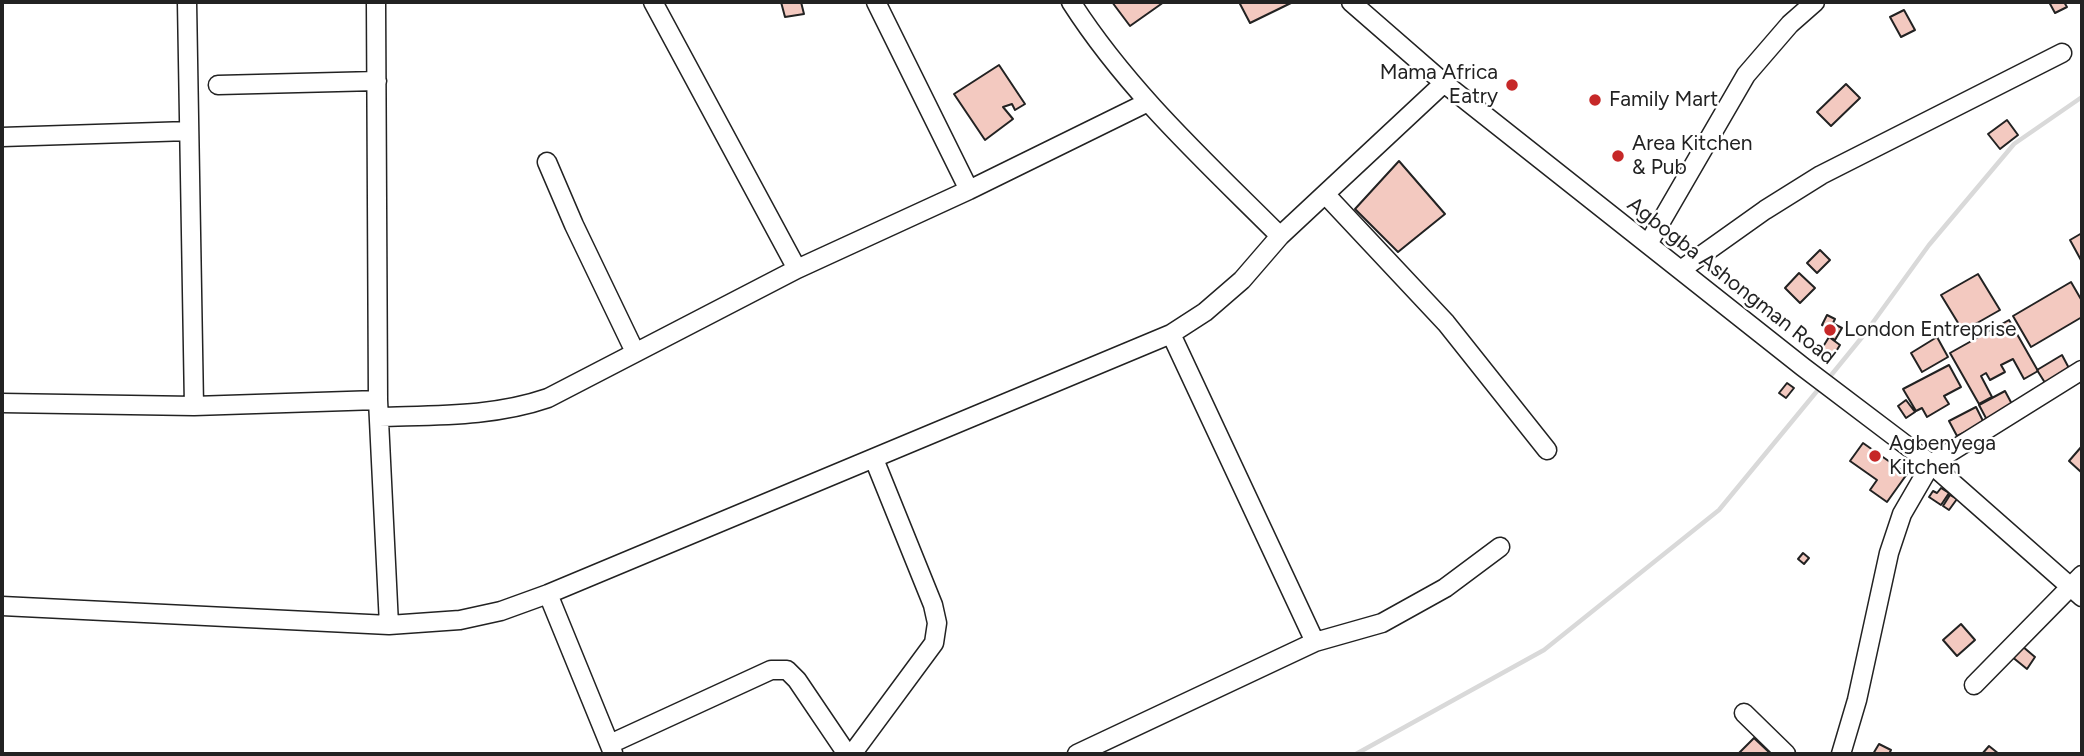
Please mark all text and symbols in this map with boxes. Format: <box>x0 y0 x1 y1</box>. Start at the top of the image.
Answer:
place label: Mama Africa Eatry <box>1380 60 1498 110</box>
marker: Mama Africa Eatry <box>1504 77 1520 93</box>
place label: Family Mart <box>1609 87 1718 113</box>
marker: Family Mart <box>1587 92 1603 108</box>
place label: Area Kitchen & Pub <box>1632 131 1753 181</box>
marker: Area Kitchen & Pub <box>1610 148 1626 164</box>
street label: Agbogba Ashongman Road <box>1622 192 1840 370</box>
place label: London Entreprise <box>1844 317 2016 343</box>
marker: London Entreprise <box>1822 322 1838 338</box>
place label: Agbenyega Kitchen <box>1889 431 1996 481</box>
marker: Agbenyega Kitchen <box>1867 448 1883 464</box>

